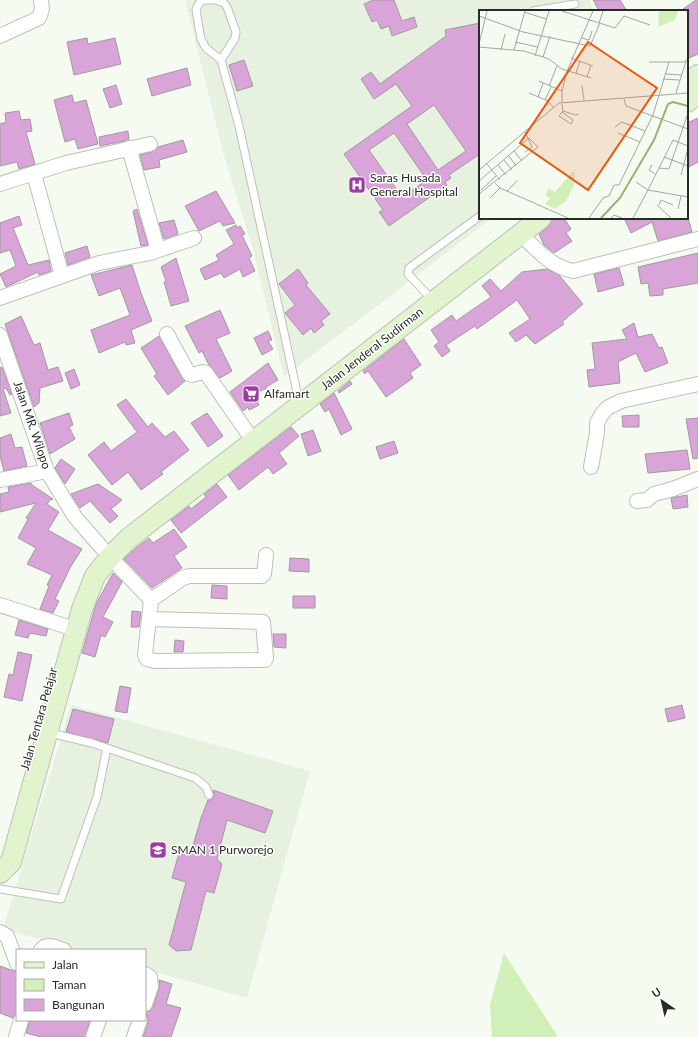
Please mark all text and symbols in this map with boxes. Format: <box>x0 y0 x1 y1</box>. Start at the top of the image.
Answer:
inset map <box>479 10 688 219</box>
place label: Saras Husada General Hospital <box>370 170 458 199</box>
hospital icon: Saras Husada General Hospital <box>347 175 367 195</box>
street label: Jalan Jenderal Sudirman <box>318 304 426 393</box>
street label: Jalan MR. Wilopo <box>10 379 55 471</box>
supermarket icon: Alfamart <box>241 384 261 404</box>
place label: Alfamart <box>264 386 310 401</box>
street label: Jalan Tentara Pelajar <box>17 665 61 772</box>
school or university icon: SMAN 1 Purworejo <box>148 840 168 860</box>
place label: SMAN 1 Purworejo <box>171 842 274 857</box>
legend <box>16 949 146 1021</box>
text: Jalan <box>52 957 78 972</box>
text: Taman <box>52 977 86 992</box>
north arrow <box>642 981 682 1021</box>
text: U <box>649 985 663 1000</box>
text: Bangunan <box>52 997 105 1012</box>

